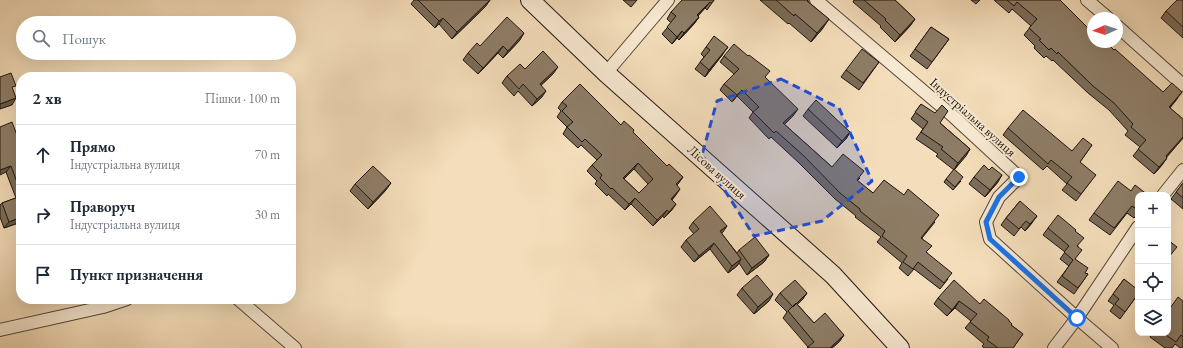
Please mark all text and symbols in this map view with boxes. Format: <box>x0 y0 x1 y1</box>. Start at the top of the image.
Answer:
north arrow <box>1087 12 1123 48</box>
search box <box>16 16 296 60</box>
icon: search <box>30 27 52 49</box>
text: Пошук <box>62 29 106 48</box>
street label: Індустріальна вулиця <box>926 74 1020 160</box>
text: 2 хв <box>32 87 62 109</box>
text: Пішки · 100 m <box>205 90 280 107</box>
text: Прямо <box>70 137 115 156</box>
street label: Лісова вулиця <box>684 141 750 203</box>
icon: ahead <box>32 144 54 166</box>
text: 70 m <box>255 146 280 163</box>
text: Індустріальна вулиця <box>70 156 180 173</box>
route end <box>1010 168 1028 186</box>
map controls <box>1135 192 1171 336</box>
button: + <box>1135 192 1171 228</box>
text: Праворуч <box>70 197 135 216</box>
icon: right <box>32 204 54 226</box>
text: 30 m <box>255 206 280 223</box>
text: Індустріальна вулиця <box>70 216 180 233</box>
button: − <box>1135 228 1171 264</box>
icon: arrive <box>32 264 54 286</box>
button: locate <box>1135 264 1171 300</box>
text: Пункт призначення <box>70 265 203 284</box>
button: layers <box>1135 300 1171 336</box>
route start <box>1068 309 1086 327</box>

